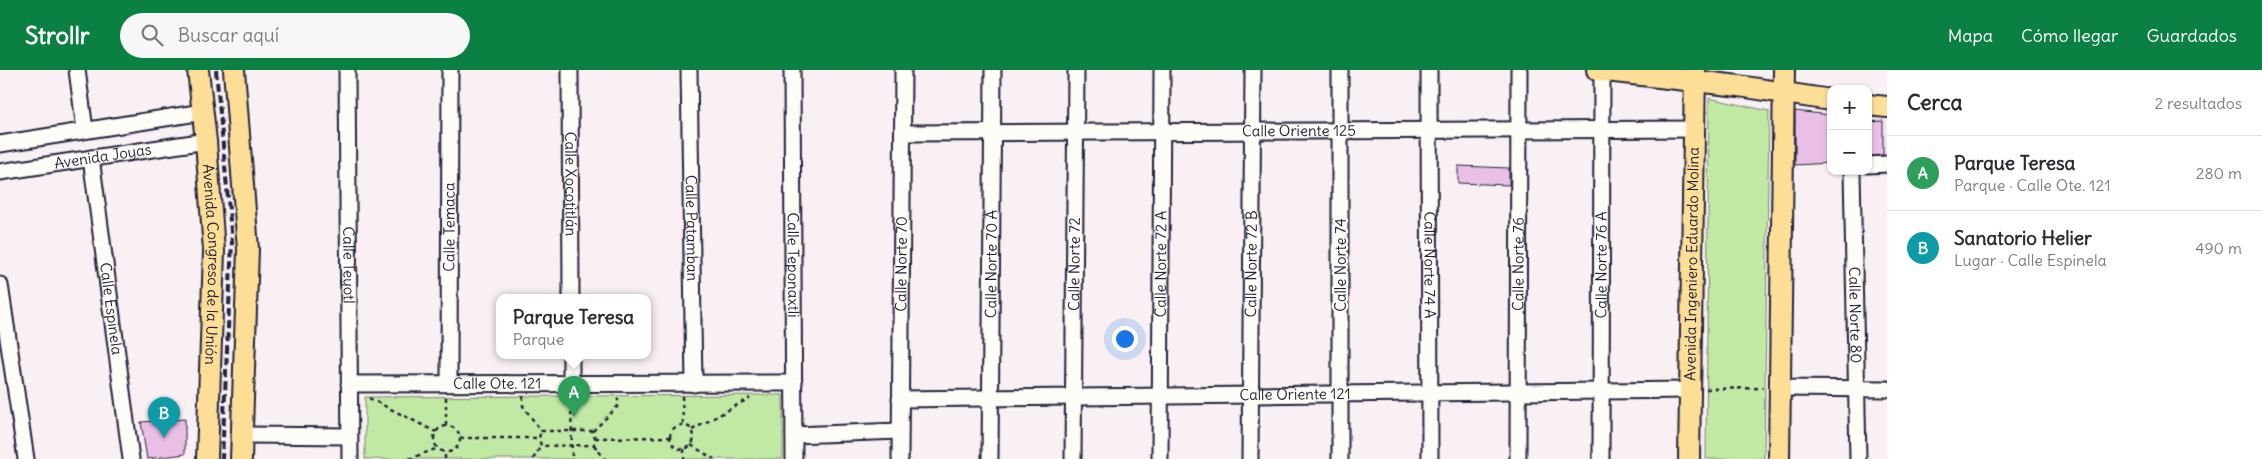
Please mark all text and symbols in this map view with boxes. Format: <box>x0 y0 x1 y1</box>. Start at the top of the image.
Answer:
search box <box>120 13 470 58</box>
text: Strollr <box>25 20 90 50</box>
icon: search <box>138 21 166 49</box>
text: Buscar aquí <box>178 23 279 47</box>
text: Mapa <box>1948 24 1993 47</box>
text: Cómo llegar <box>2021 24 2118 47</box>
text: Guardados <box>2146 24 2237 47</box>
map controls <box>1827 85 1872 175</box>
button: + <box>1827 85 1872 130</box>
text: Cerca <box>1907 89 1962 116</box>
text: 2 resultados <box>2154 93 2242 113</box>
street label: Calle Oriente 125 <box>1242 121 1356 140</box>
button: − <box>1827 130 1872 175</box>
street label: Calle Xocotitlán <box>561 132 581 237</box>
street label: Avenida Joyas <box>53 139 153 173</box>
street label: Avenida Ingeniero Eduardo Molina <box>1680 147 1703 381</box>
text: Parque Teresa <box>1954 151 2075 175</box>
street label: Avenida Congreso de la Unión <box>199 163 224 365</box>
text: A <box>1918 163 1928 183</box>
text: 280 m <box>2196 163 2242 183</box>
street label: Calle Patamban <box>682 175 702 282</box>
text: Parque · Calle Ote. 121 <box>1954 175 2111 195</box>
street label: Calle Temaca <box>439 182 459 272</box>
street label: Calle Norte 70 A <box>981 209 1001 318</box>
street label: Calle Norte 72 A <box>1151 210 1170 318</box>
street label: Calle Norte 72 B <box>1241 210 1261 318</box>
street label: Calle Norte 74 A <box>1420 211 1440 319</box>
street label: Calle Norte 76 A <box>1591 211 1611 319</box>
street label: Calle Teponaxtli <box>784 212 803 318</box>
street label: Calle Norte 70 <box>891 216 911 312</box>
street label: Calle Norte 72 <box>1064 217 1084 311</box>
street label: Calle Norte 76 <box>1508 217 1528 311</box>
street label: Calle Norte 74 <box>1331 218 1350 312</box>
street label: Calle Teyotl <box>339 226 359 304</box>
text: Sanatorio Helier <box>1954 226 2092 250</box>
text: B <box>1918 238 1928 258</box>
text: 490 m <box>2195 238 2242 258</box>
text: Lugar · Calle Espinela <box>1954 250 2107 270</box>
street label: Calle Espinela <box>96 261 127 356</box>
street label: Calle Norte 80 <box>1845 266 1866 363</box>
popup <box>496 294 651 359</box>
text: Parque Teresa <box>513 305 634 329</box>
your location <box>1112 326 1138 352</box>
text: Parque <box>513 329 564 349</box>
street label: Calle Ote. 121 <box>453 374 541 393</box>
pin: A <box>558 376 590 417</box>
street label: Calle Oriente 121 <box>1239 384 1351 404</box>
pin: B <box>148 397 180 438</box>

